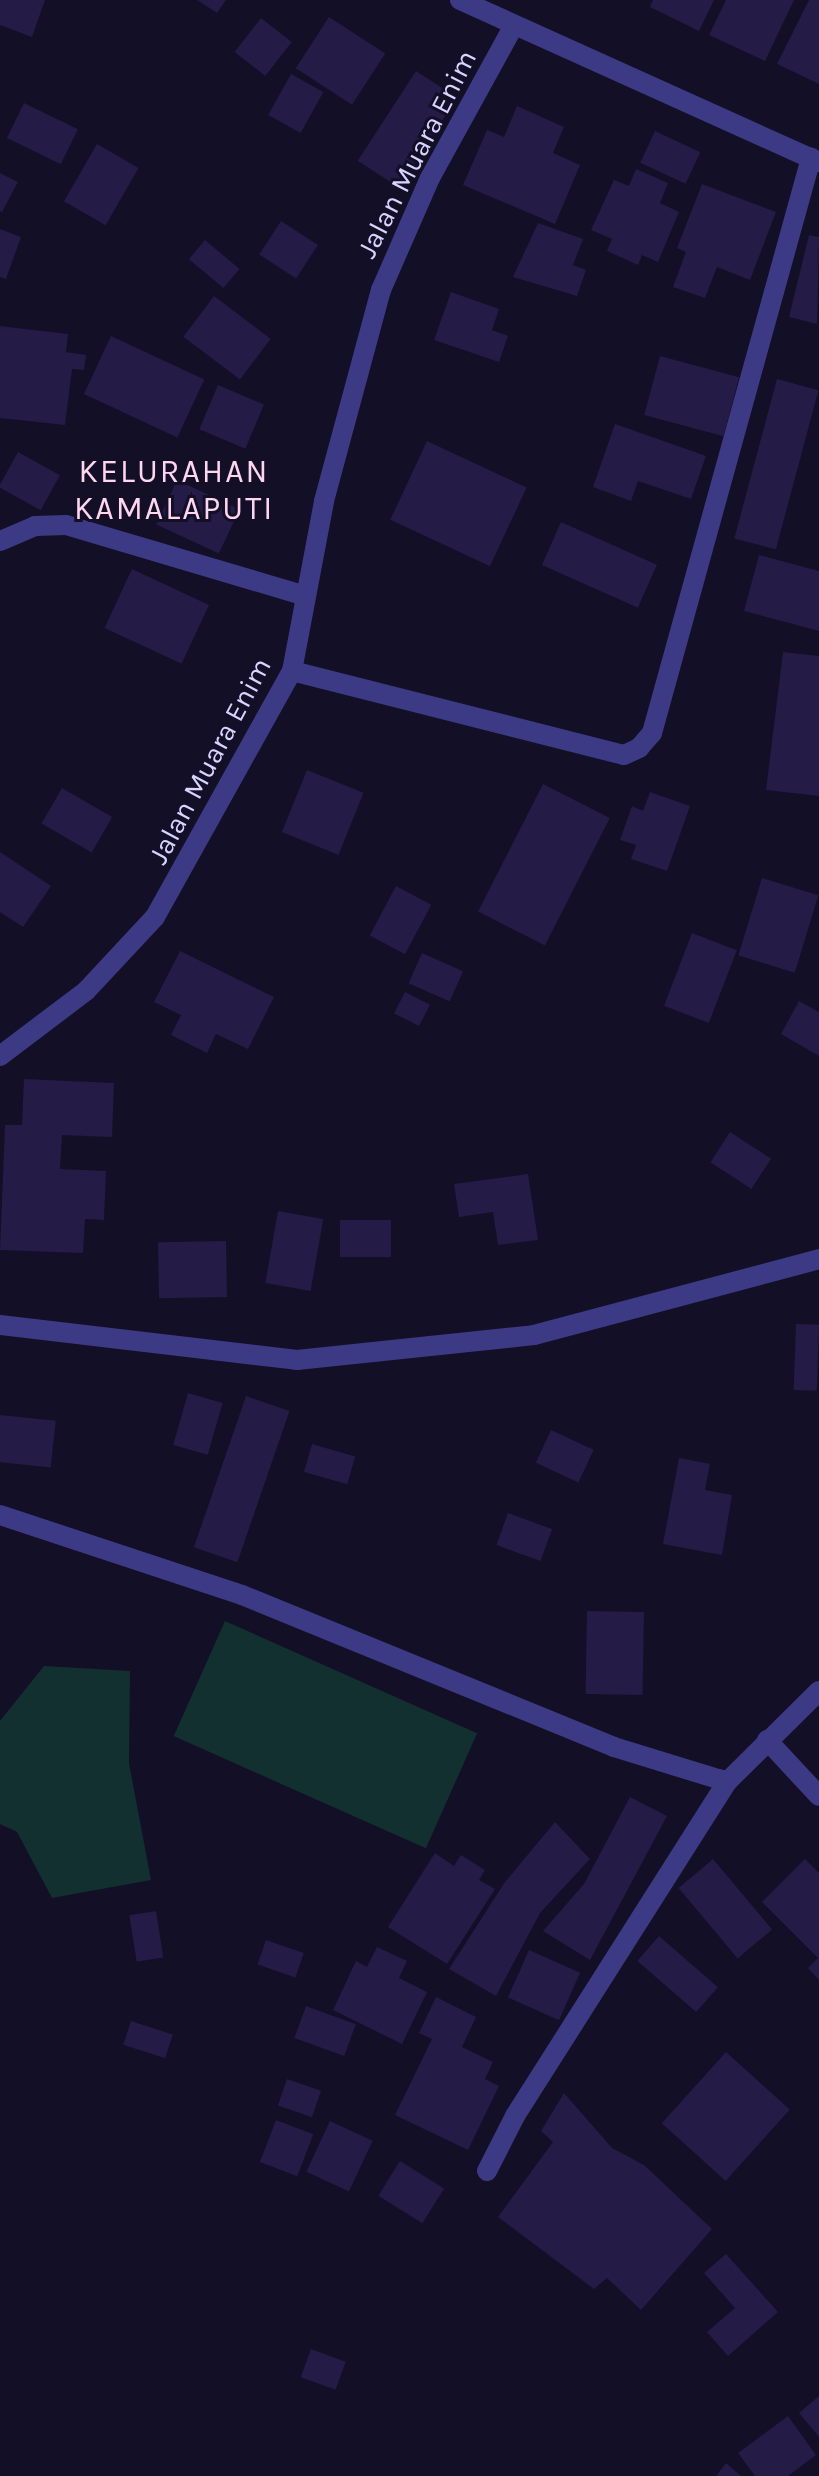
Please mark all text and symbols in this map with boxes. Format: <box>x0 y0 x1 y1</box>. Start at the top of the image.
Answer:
street label: Jalan Muara Enim <box>350 44 484 264</box>
district label: KELURAHAN KAMALAPUTI <box>74 454 274 529</box>
street label: Jalan Muara Enim <box>141 652 279 870</box>

